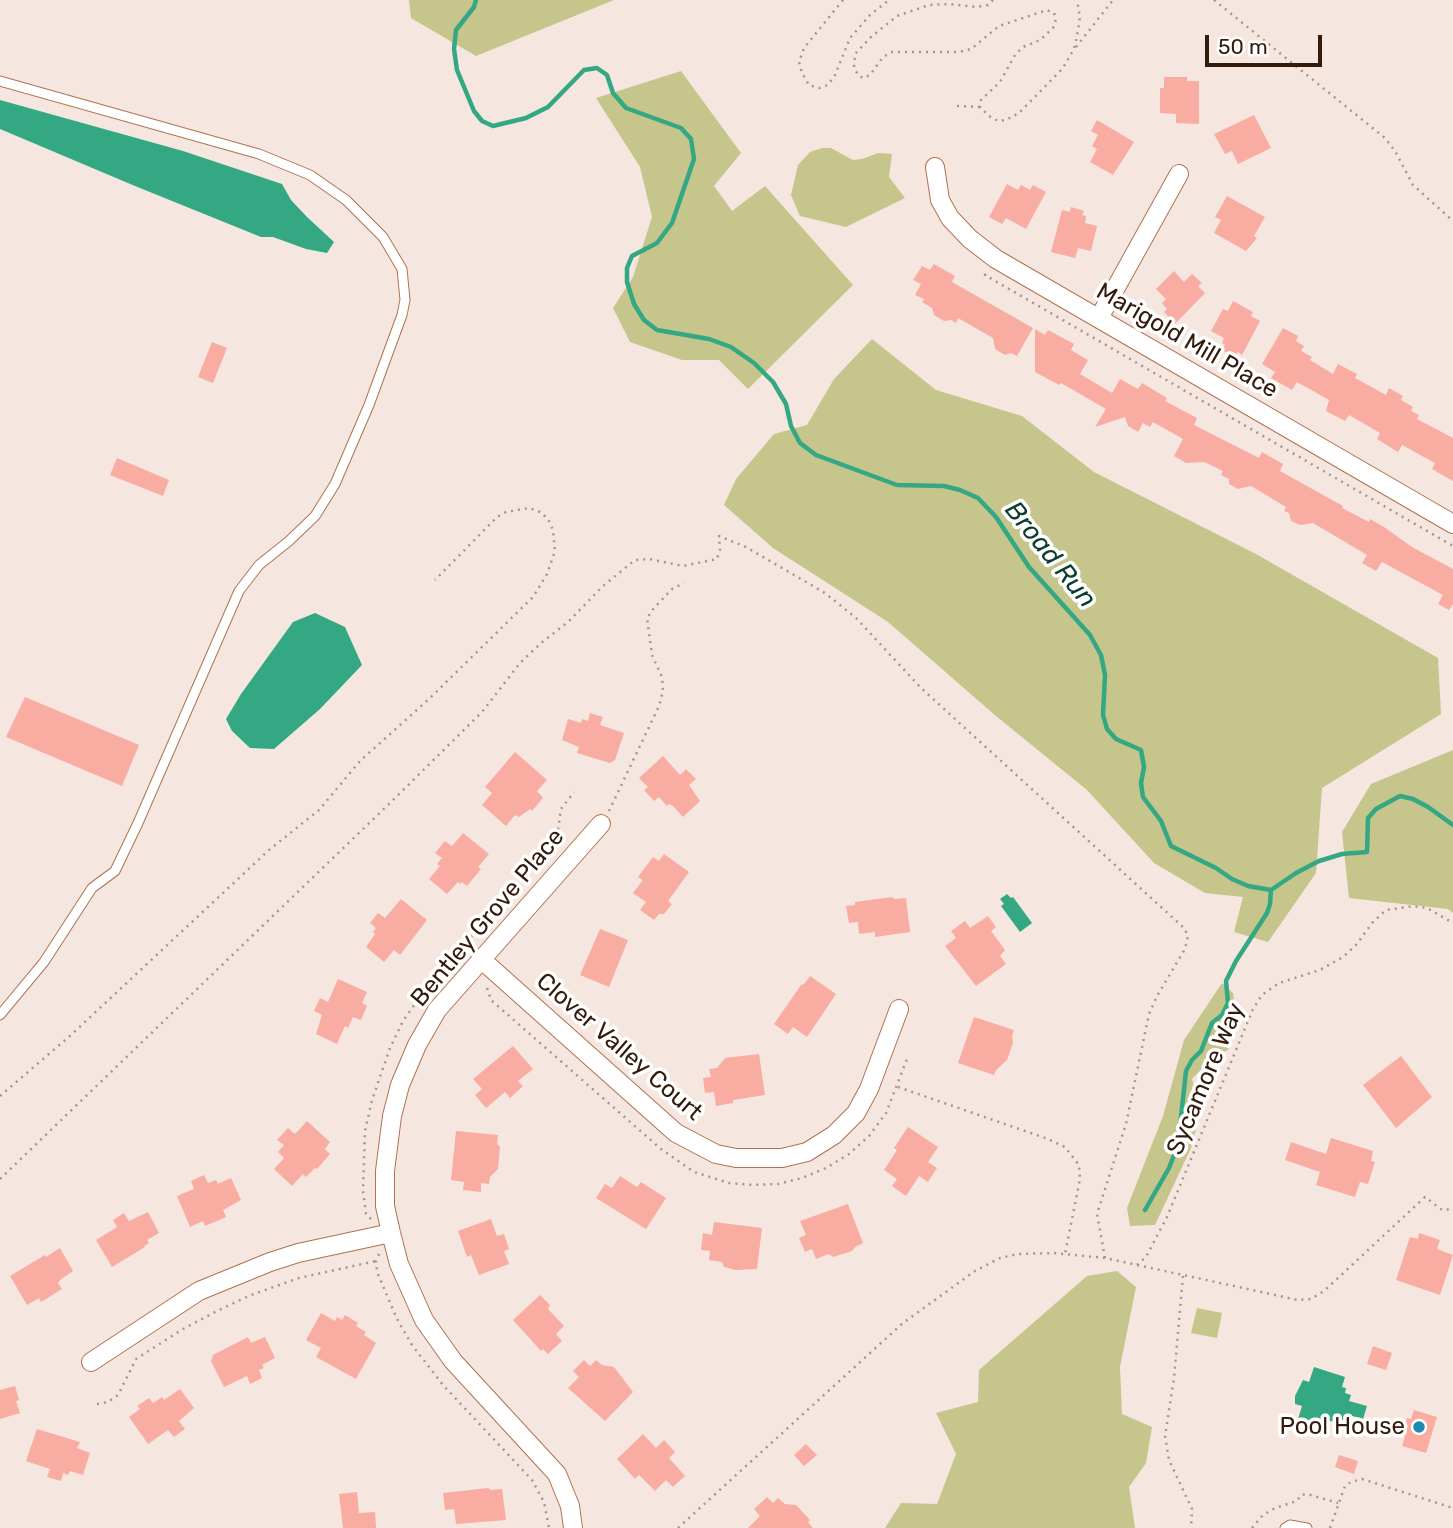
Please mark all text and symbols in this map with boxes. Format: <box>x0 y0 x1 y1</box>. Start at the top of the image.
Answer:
scale bar <box>1208 21 1325 65</box>
text: 50 m <box>1218 34 1268 59</box>
street label: Marigold Mill Place <box>1091 277 1283 405</box>
water label: Broad Run <box>998 496 1102 614</box>
street label: Bentley Grove Place <box>405 823 571 1013</box>
street label: Clover Valley Court <box>530 967 708 1127</box>
street label: Sycamore Way <box>1161 999 1251 1159</box>
place label: Pool House <box>1279 1413 1405 1441</box>
marker: Pool House <box>1411 1419 1427 1435</box>

